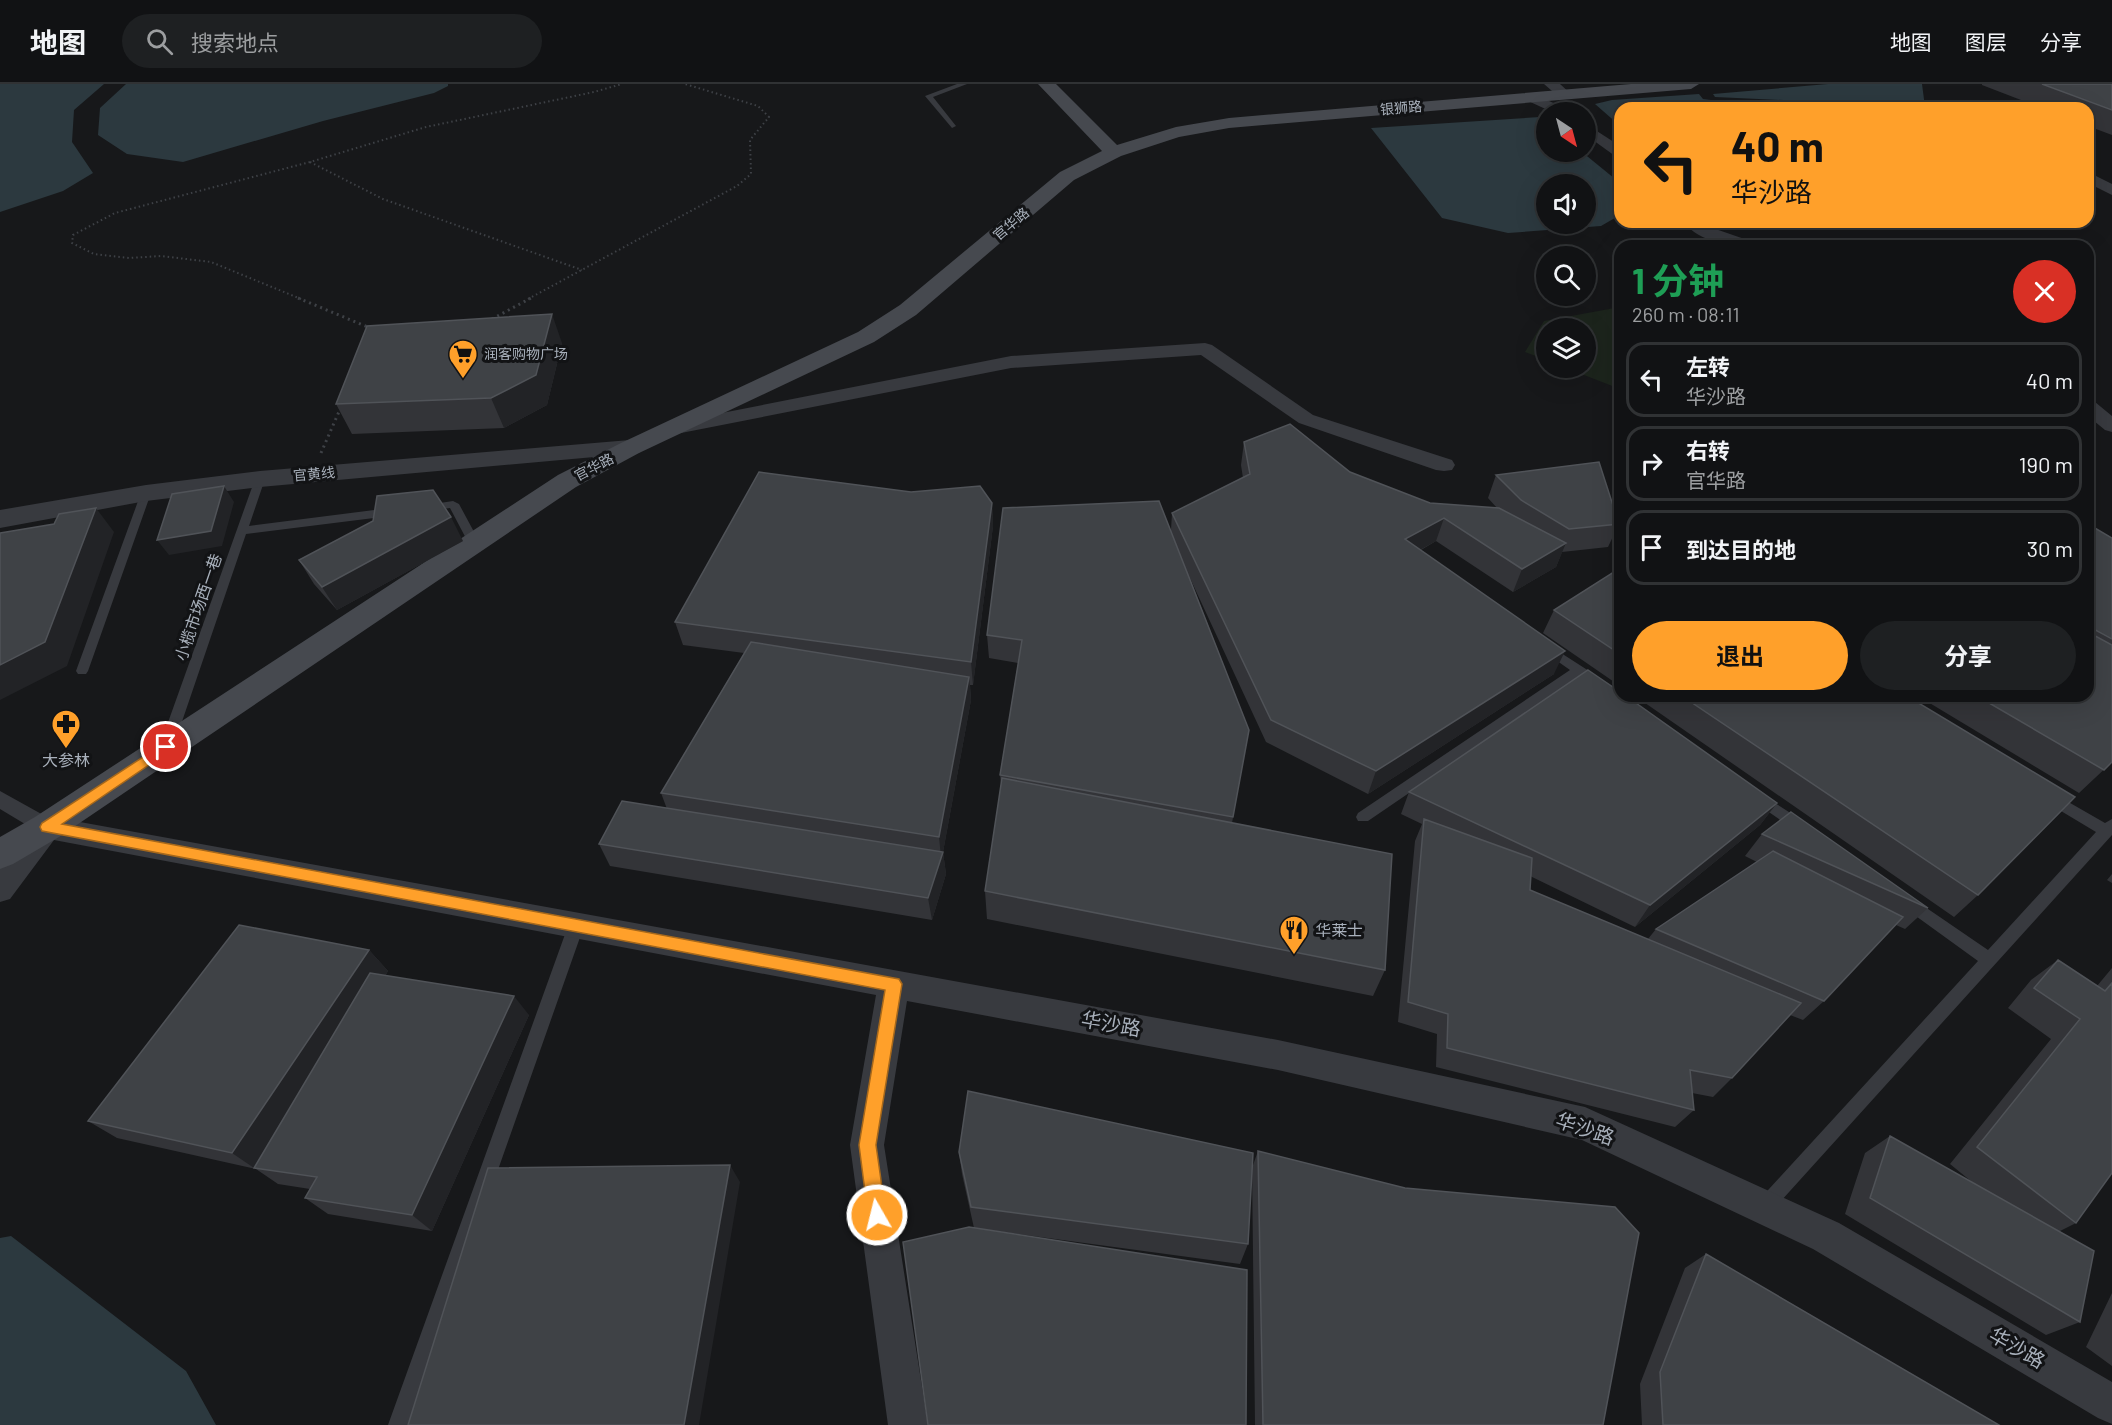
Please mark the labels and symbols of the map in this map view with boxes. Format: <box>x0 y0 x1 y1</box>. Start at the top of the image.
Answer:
street label: 银狮路 <box>1379 97 1423 118</box>
north arrow <box>1536 102 1596 162</box>
street label: 官华路 <box>989 204 1032 244</box>
supermarket icon: 润客购物广场 <box>447 338 479 380</box>
place label: 润客购物广场 <box>484 345 568 362</box>
street label: 官华路 <box>571 449 616 484</box>
street label: 官黄线 <box>292 463 336 484</box>
street label: 小榄市场西一巷 <box>170 551 225 663</box>
pharmacy icon: 大参林 <box>50 708 82 750</box>
pin <box>140 721 191 772</box>
place label: 大参林 <box>42 750 90 769</box>
restaurant icon: 华莱士 <box>1278 914 1310 956</box>
place label: 华莱士 <box>1315 920 1363 939</box>
street label: 华沙路 <box>1080 1006 1143 1040</box>
street label: 华沙路 <box>1553 1107 1618 1149</box>
position arrow <box>845 1183 909 1247</box>
street label: 华沙路 <box>1986 1322 2049 1373</box>

